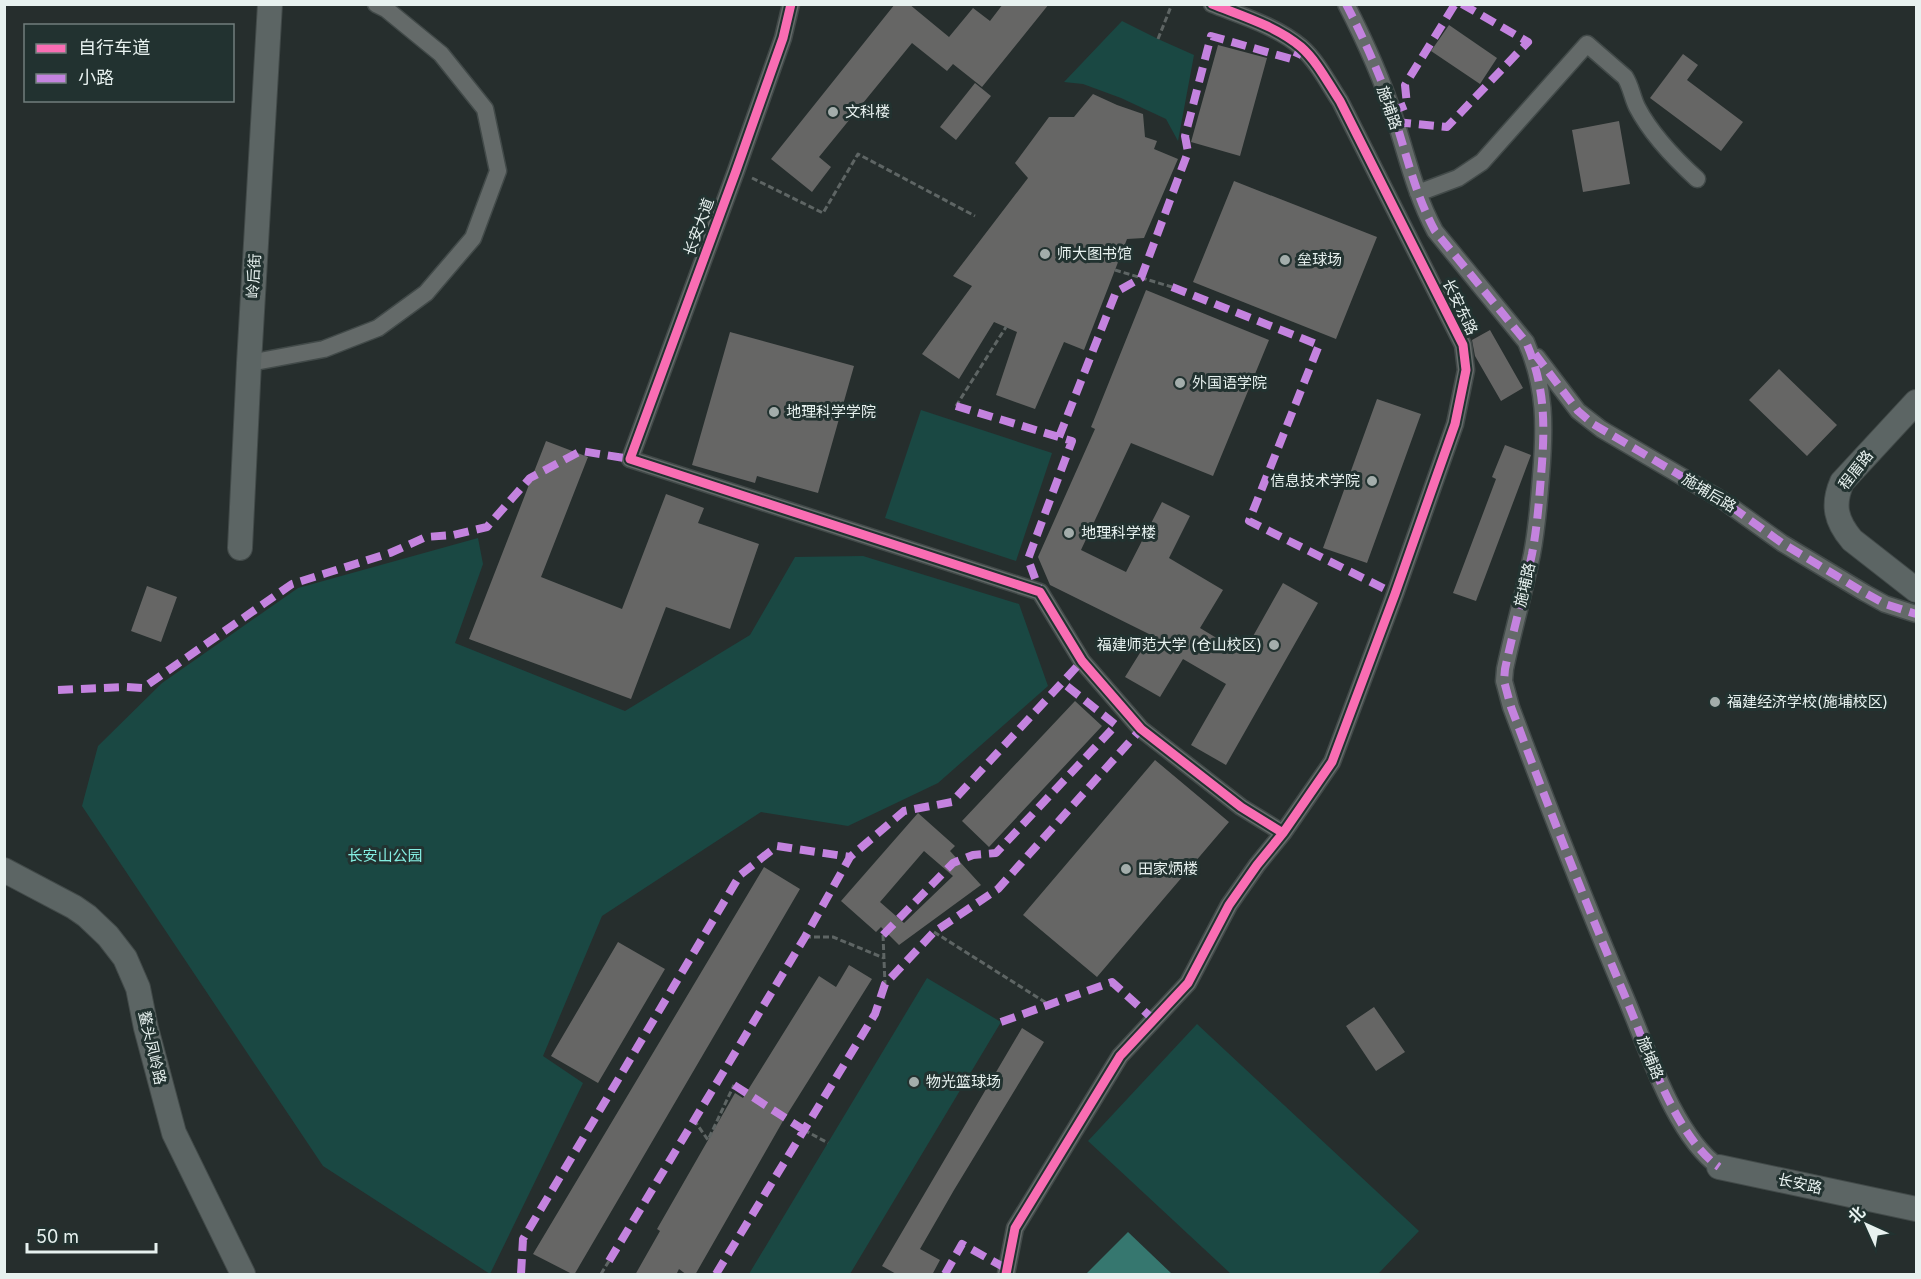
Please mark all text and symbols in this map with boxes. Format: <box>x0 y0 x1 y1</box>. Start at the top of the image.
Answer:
legend <box>24 24 234 102</box>
text: 自行车道 <box>78 37 150 58</box>
text: 小路 <box>78 67 114 88</box>
street label: 施埔路 <box>1373 83 1406 132</box>
place label: 文科楼 <box>845 102 890 121</box>
marker: 文科楼 <box>826 105 840 119</box>
street label: 长安大道 <box>679 195 718 258</box>
place label: 师大图书馆 <box>1057 244 1132 263</box>
marker: 师大图书馆 <box>1038 247 1052 261</box>
place label: 垒球场 <box>1297 250 1342 269</box>
street label: 岭后街 <box>243 253 264 299</box>
marker: 垒球场 <box>1278 253 1292 267</box>
street label: 长安东路 <box>1439 276 1482 338</box>
place label: 外国语学院 <box>1192 373 1267 392</box>
marker: 外国语学院 <box>1173 376 1187 390</box>
place label: 地理科学学院 <box>786 402 876 421</box>
marker: 地理科学学院 <box>767 405 781 419</box>
street label: 程厝路 <box>1834 446 1877 493</box>
street label: 施埔后路 <box>1679 469 1740 516</box>
place label: 信息技术学院 <box>1270 471 1360 490</box>
marker: 信息技术学院 <box>1365 474 1379 488</box>
place label: 地理科学楼 <box>1081 523 1156 542</box>
marker: 地理科学楼 <box>1062 526 1076 540</box>
street label: 施埔路 <box>1510 561 1539 609</box>
place label: 福建师范大学 (仓山校区) <box>1097 635 1262 654</box>
marker: 福建师范大学 (仓山校区) <box>1267 638 1281 652</box>
place label: 福建经济学校(施埔校区) <box>1727 692 1888 711</box>
marker: 福建经济学校(施埔校区) <box>1708 695 1722 709</box>
park label: 长安山公园 <box>347 846 423 865</box>
place label: 田家炳楼 <box>1138 859 1198 878</box>
marker: 田家炳楼 <box>1119 862 1133 876</box>
street label: 鳌头凤岭路 <box>135 1009 170 1087</box>
street label: 施埔路 <box>1633 1033 1668 1082</box>
place label: 物光篮球场 <box>926 1072 1001 1091</box>
marker: 物光篮球场 <box>907 1075 921 1089</box>
street label: 长安路 <box>1776 1170 1824 1197</box>
north arrow <box>1837 1195 1897 1255</box>
text: 北 <box>1844 1202 1869 1227</box>
scale bar <box>27 1216 156 1254</box>
text: 50 m <box>36 1226 79 1247</box>

